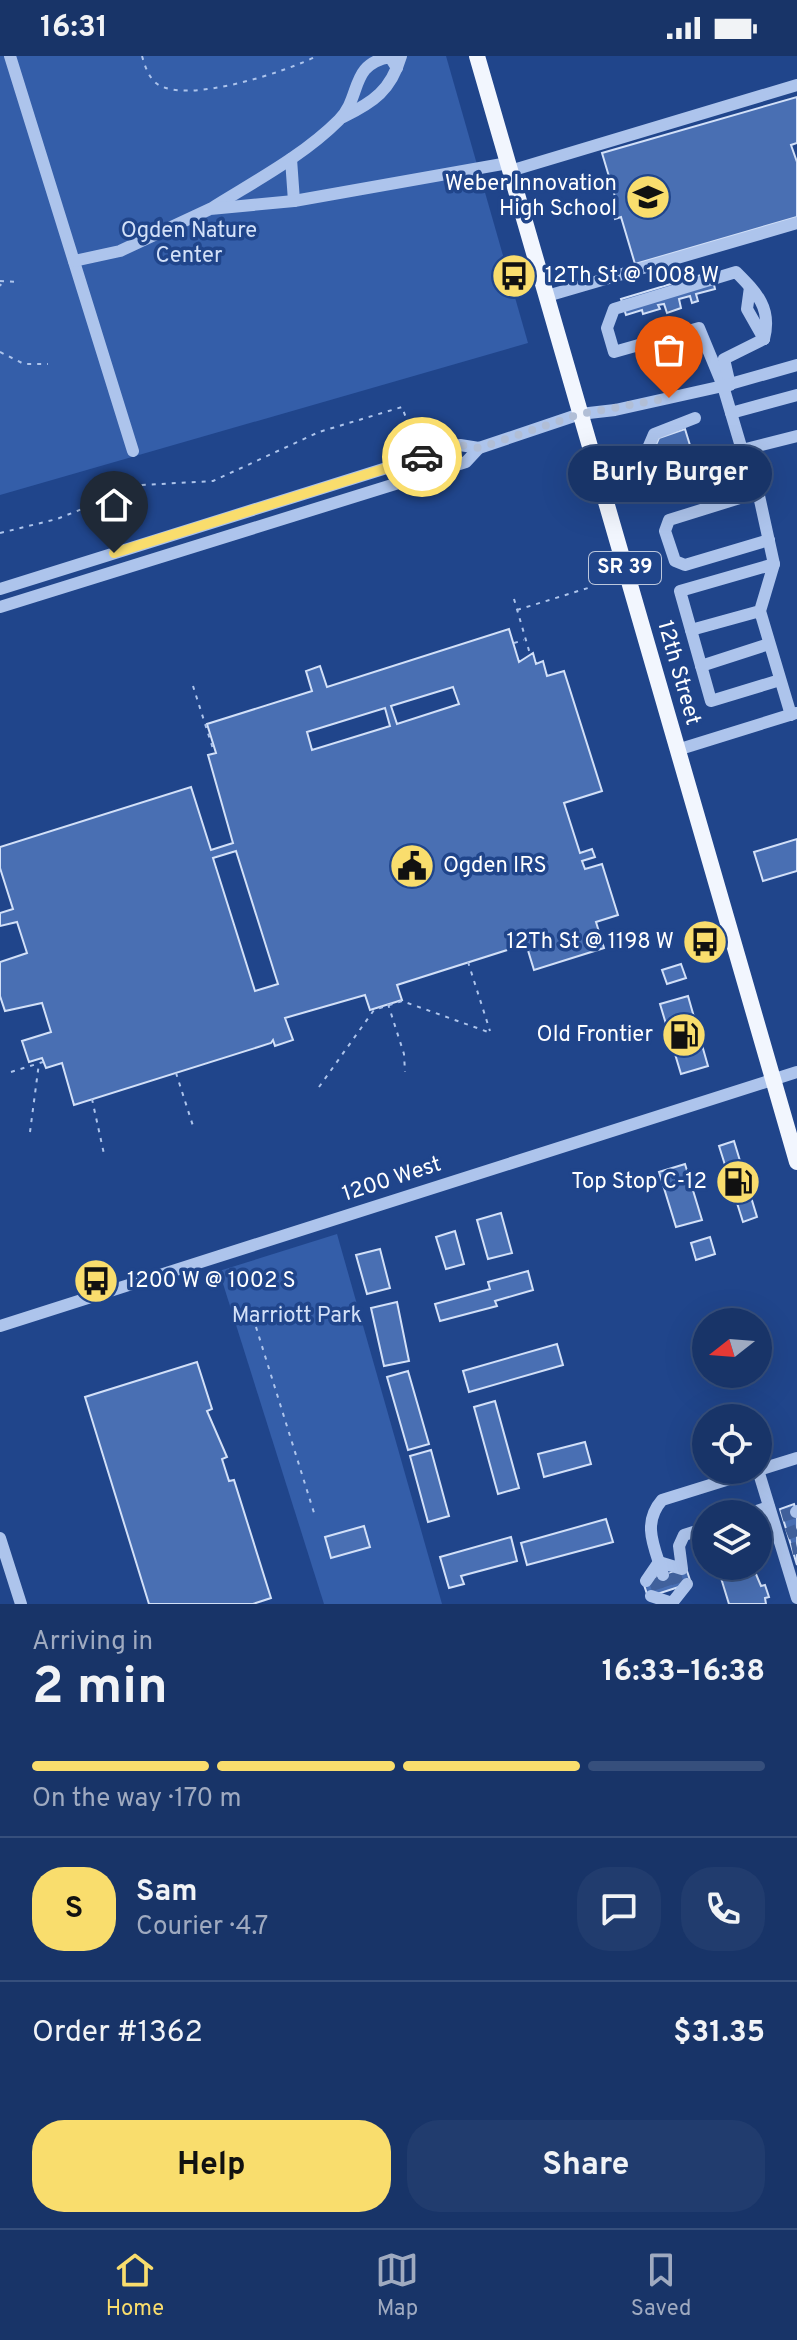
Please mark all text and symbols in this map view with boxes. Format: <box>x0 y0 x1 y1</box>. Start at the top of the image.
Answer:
text: 16:31 <box>40 10 108 47</box>
place label: Weber Innovation High School <box>445 171 617 223</box>
school or university icon: Weber Innovation High School <box>624 173 672 221</box>
park label: Ogden Nature Center <box>121 218 257 270</box>
bus stop icon: 12Th St @ 1008 W <box>490 252 538 300</box>
place label: 12Th St @ 1008 W <box>545 263 719 290</box>
pin <box>635 316 703 398</box>
icon: bag <box>647 328 691 372</box>
courier <box>382 417 462 497</box>
icon: car <box>400 435 444 479</box>
callout: Burly Burger <box>567 446 771 502</box>
text: Burly Burger <box>592 457 748 490</box>
pin <box>80 471 148 553</box>
icon: home <box>92 483 136 527</box>
road number: SR 39 <box>589 552 661 584</box>
street label: 12th Street <box>650 618 706 728</box>
public building icon: Ogden IRS <box>388 842 436 890</box>
place label: Ogden IRS <box>443 853 547 880</box>
bus stop icon: 12Th St @ 1198 W <box>681 918 729 966</box>
place label: 12Th St @ 1198 W <box>507 929 674 956</box>
fuel station icon: Old Frontier <box>660 1011 708 1059</box>
place label: Old Frontier <box>537 1022 653 1049</box>
street label: 1200 West <box>339 1151 445 1209</box>
fuel station icon: Top Stop C-12 <box>714 1158 762 1206</box>
place label: Top Stop C-12 <box>571 1169 707 1196</box>
bus stop icon: 1200 W @ 1002 S <box>72 1257 120 1305</box>
place label: 1200 W @ 1002 S <box>127 1268 296 1295</box>
park label: Marriott Park <box>232 1303 362 1330</box>
north arrow <box>692 1308 772 1388</box>
map controls <box>692 1308 772 1580</box>
button: locate <box>692 1404 772 1484</box>
button: layers <box>692 1500 772 1580</box>
text: Arriving in <box>32 1626 153 1659</box>
text: 16:33–16:38 <box>602 1654 765 1691</box>
text: 2 min <box>32 1656 168 1722</box>
text: On the way · 170 m <box>32 1783 241 1816</box>
button: chat <box>577 1867 661 1951</box>
button: phone <box>681 1867 765 1951</box>
text: Sam <box>136 1874 198 1911</box>
text: S <box>65 1891 83 1928</box>
text: Courier · 4.7 <box>136 1911 268 1944</box>
text: Order #1362 <box>32 2015 203 2052</box>
text: $31.35 <box>673 2015 765 2052</box>
button: Help <box>32 2120 391 2212</box>
button: Share <box>407 2120 765 2212</box>
tab: Home <box>106 2248 164 2323</box>
tab: Map <box>375 2248 419 2323</box>
tab: Saved <box>631 2248 691 2323</box>

